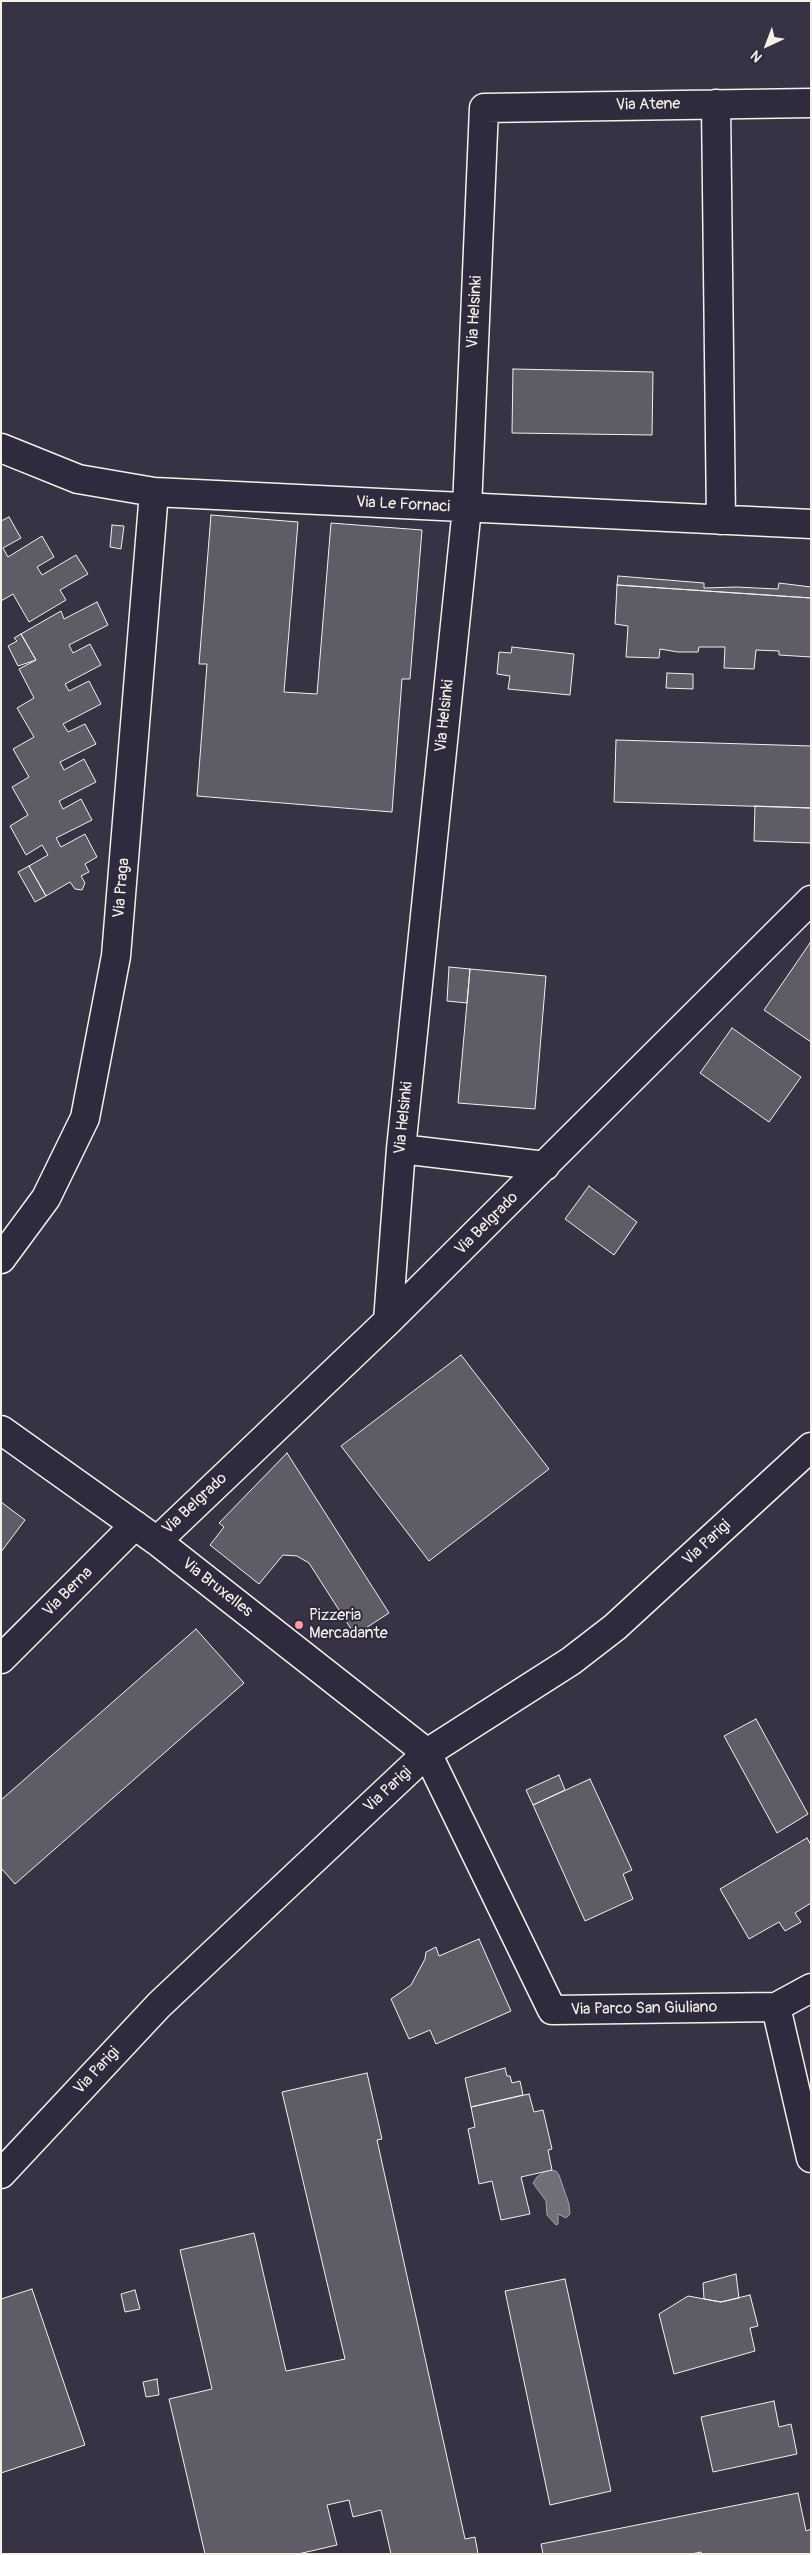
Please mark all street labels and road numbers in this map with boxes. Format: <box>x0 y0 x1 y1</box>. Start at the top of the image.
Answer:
street label: Via Atene <box>615 95 681 115</box>
street label: Via Helsinki <box>464 275 486 349</box>
street label: Via Le Fornaci <box>355 493 451 517</box>
street label: Via Helsinki <box>432 679 458 753</box>
street label: Via Praga <box>110 857 134 919</box>
street label: Via Helsinki <box>391 1081 417 1155</box>
street label: Via Belgrado <box>451 1188 523 1260</box>
street label: Via Belgrado <box>159 1469 231 1539</box>
street label: Via Parigi <box>679 1516 735 1570</box>
street label: Via Bruxelles <box>178 1554 256 1622</box>
street label: Via Berna <box>39 1563 97 1621</box>
street label: Via Parigi <box>360 1763 416 1817</box>
street label: Via Parco San Giuliano <box>570 1998 718 2020</box>
street label: Via Parigi <box>70 2043 124 2099</box>

